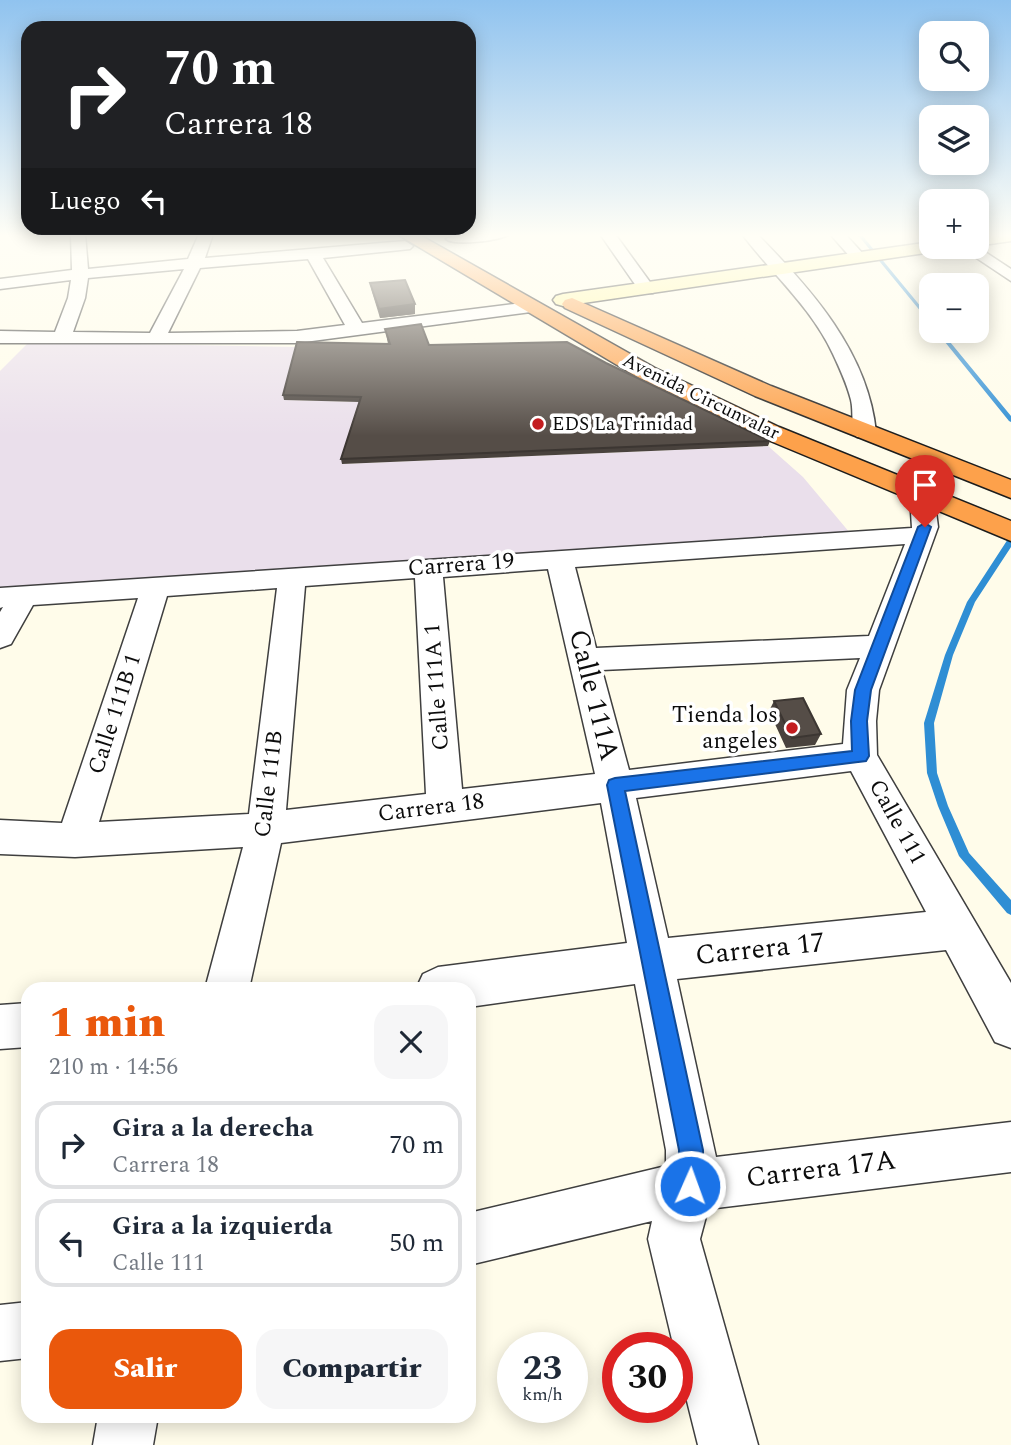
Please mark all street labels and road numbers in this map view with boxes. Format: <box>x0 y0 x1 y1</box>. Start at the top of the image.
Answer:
street label: Avenida Circunvalar <box>617 346 785 448</box>
street label: Carrera 19 <box>407 544 515 586</box>
street label: Calle 111A 1 <box>415 622 459 752</box>
street label: Calle 111A <box>557 625 631 765</box>
street label: Calle 111B 1 <box>79 649 151 779</box>
street label: Calle 111B <box>245 728 293 840</box>
street label: Calle 111 <box>859 773 935 871</box>
street label: Carrera 18 <box>376 784 486 832</box>
street label: Carrera 17 <box>693 921 827 977</box>
street label: Carrera 17A <box>743 1138 899 1200</box>

